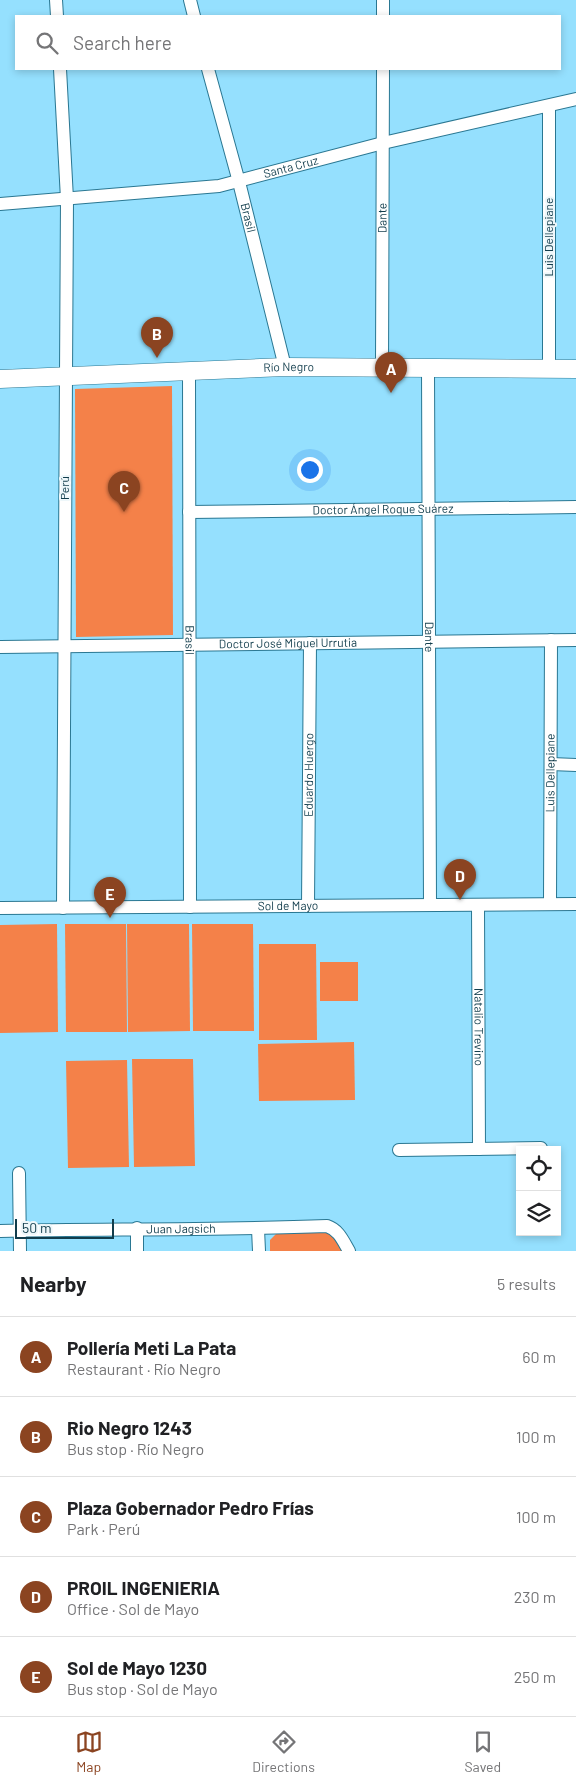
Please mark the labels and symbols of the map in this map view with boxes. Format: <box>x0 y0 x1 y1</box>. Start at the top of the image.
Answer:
street label: Santa Cruz <box>262 152 319 180</box>
street label: Luis Dellepiane <box>541 198 555 276</box>
street label: Brasil <box>238 201 259 234</box>
street label: Dante <box>374 203 389 233</box>
pin: B <box>141 317 173 358</box>
pin: A <box>375 352 407 393</box>
street label: Río Negro <box>263 359 314 374</box>
your location <box>297 457 323 483</box>
pin: C <box>108 471 140 512</box>
street label: Perú <box>57 476 71 500</box>
street label: Doctor Ángel Roque Suárez <box>312 501 454 516</box>
street label: Dante <box>423 622 437 652</box>
street label: Brasil <box>183 625 198 655</box>
street label: Doctor José Miguel Urrutia <box>219 635 357 650</box>
street label: Eduardo Huergo <box>301 733 315 817</box>
street label: Luis Dellepiane <box>542 734 557 812</box>
pin: D <box>444 859 476 900</box>
pin: E <box>94 877 126 918</box>
street label: Sol de Mayo <box>258 898 318 912</box>
street label: Natalio Trevino <box>472 988 487 1066</box>
scale bar <box>15 1216 114 1239</box>
street label: Juan Jagsich <box>146 1221 216 1235</box>

